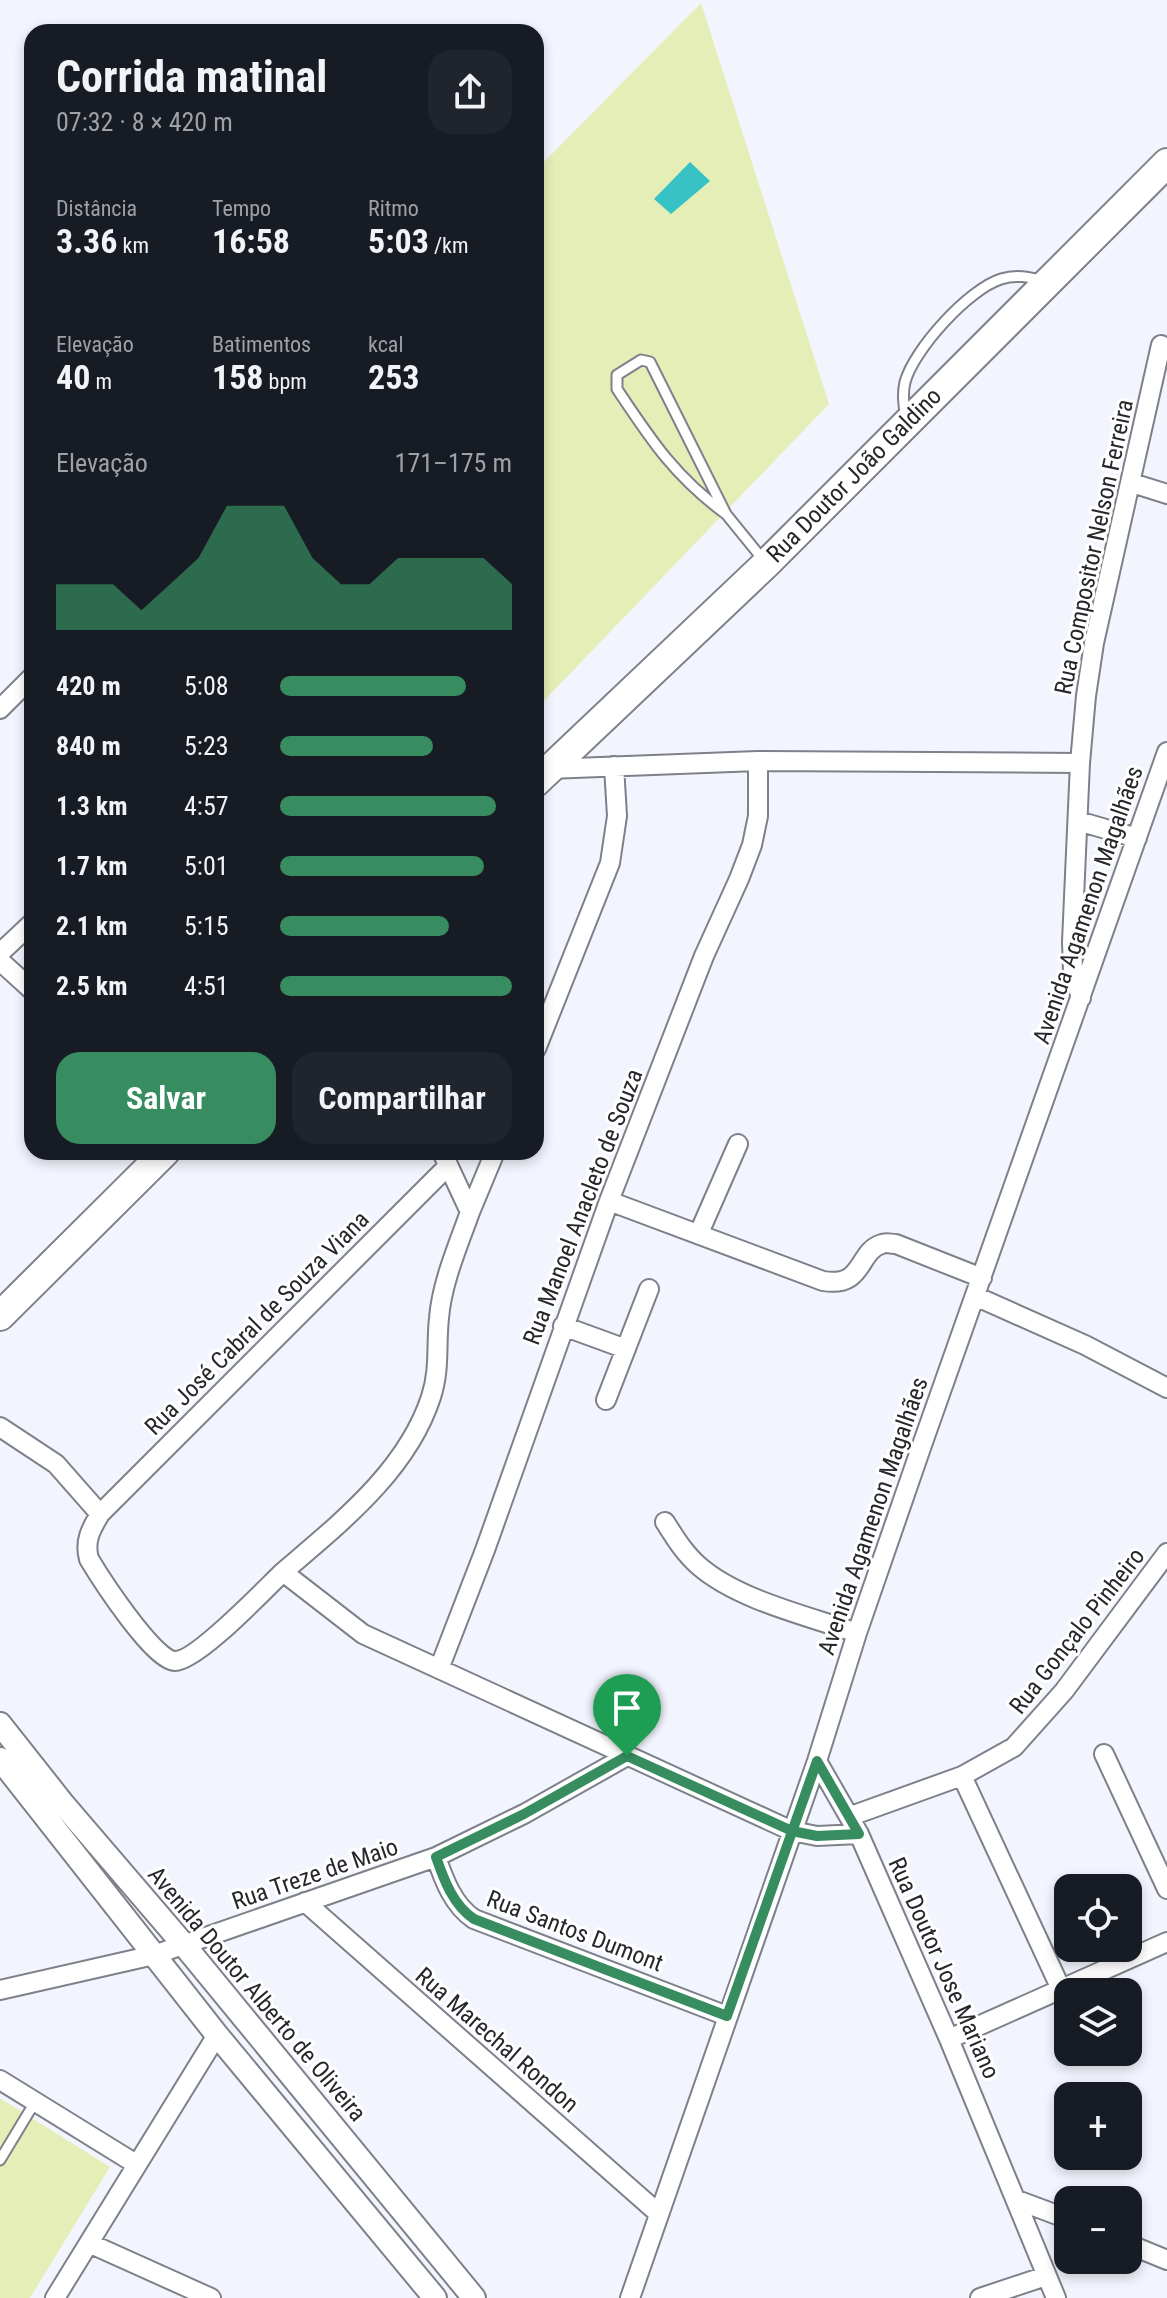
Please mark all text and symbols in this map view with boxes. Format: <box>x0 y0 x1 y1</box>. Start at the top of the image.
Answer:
button: share <box>428 50 512 134</box>
text: Corrida matinal <box>56 51 327 103</box>
text: 07:32 · 8 × 420 m <box>56 107 233 137</box>
text: Distância <box>56 196 137 221</box>
text: Tempo <box>212 196 271 221</box>
text: Ritmo <box>368 196 419 221</box>
text: 3.36 <box>56 221 117 261</box>
text: 16:58 <box>212 221 290 261</box>
text: 5:03 <box>368 221 429 261</box>
text: km <box>117 233 149 258</box>
text: /km <box>429 233 469 258</box>
text: Elevação <box>56 332 134 357</box>
text: Batimentos <box>212 332 311 357</box>
text: kcal <box>368 332 403 357</box>
text: 40 <box>56 357 90 397</box>
text: 158 <box>212 357 264 397</box>
text: 253 <box>368 357 420 397</box>
text: m <box>90 369 112 394</box>
text: bpm <box>264 369 307 394</box>
street label: Rua Doutor João Galdino <box>761 382 947 568</box>
street label: Rua Compositor Nelson Ferreira <box>1049 397 1139 697</box>
text: Elevação <box>56 448 148 478</box>
text: 171–175 m <box>395 448 512 478</box>
text: 420 m <box>56 671 121 701</box>
text: 5:08 <box>184 671 229 701</box>
text: 840 m <box>56 731 121 761</box>
text: 5:23 <box>184 731 229 761</box>
street label: Avenida Agamenon Magalhães <box>1027 763 1149 1047</box>
text: 1.3 km <box>56 791 128 821</box>
text: 4:57 <box>184 791 229 821</box>
text: 1.7 km <box>56 851 128 881</box>
text: 5:01 <box>184 851 229 881</box>
text: 2.1 km <box>56 911 128 941</box>
text: 5:15 <box>184 911 229 941</box>
text: 2.5 km <box>56 971 128 1001</box>
text: 4:51 <box>184 971 229 1001</box>
button: Salvar <box>56 1052 276 1144</box>
button: Compartilhar <box>292 1052 512 1144</box>
street label: Rua Manoel Anacleto de Souza <box>517 1065 649 1349</box>
street label: Rua José Cabral de Souza Viana <box>139 1205 375 1441</box>
street label: Avenida Agamenon Magalhães <box>812 1374 934 1658</box>
street label: Rua Gonçalo Pinheiro <box>1004 1542 1150 1720</box>
pin <box>593 1674 661 1756</box>
icon: arrive <box>605 1686 649 1730</box>
street label: Rua Treze de Maio <box>228 1832 402 1916</box>
street label: Rua Doutor Jose Mariano <box>883 1853 1005 2083</box>
street label: Avenida Doutor Alberto de Oliveira <box>142 1861 372 2127</box>
map controls <box>1054 1874 1142 2274</box>
button: locate <box>1054 1874 1142 1962</box>
street label: Rua Santos Dumont <box>483 1885 667 1977</box>
street label: Rua Marechal Rondon <box>410 1962 584 2118</box>
button: layers <box>1054 1978 1142 2066</box>
button: + <box>1054 2082 1142 2170</box>
button: − <box>1054 2186 1142 2274</box>

